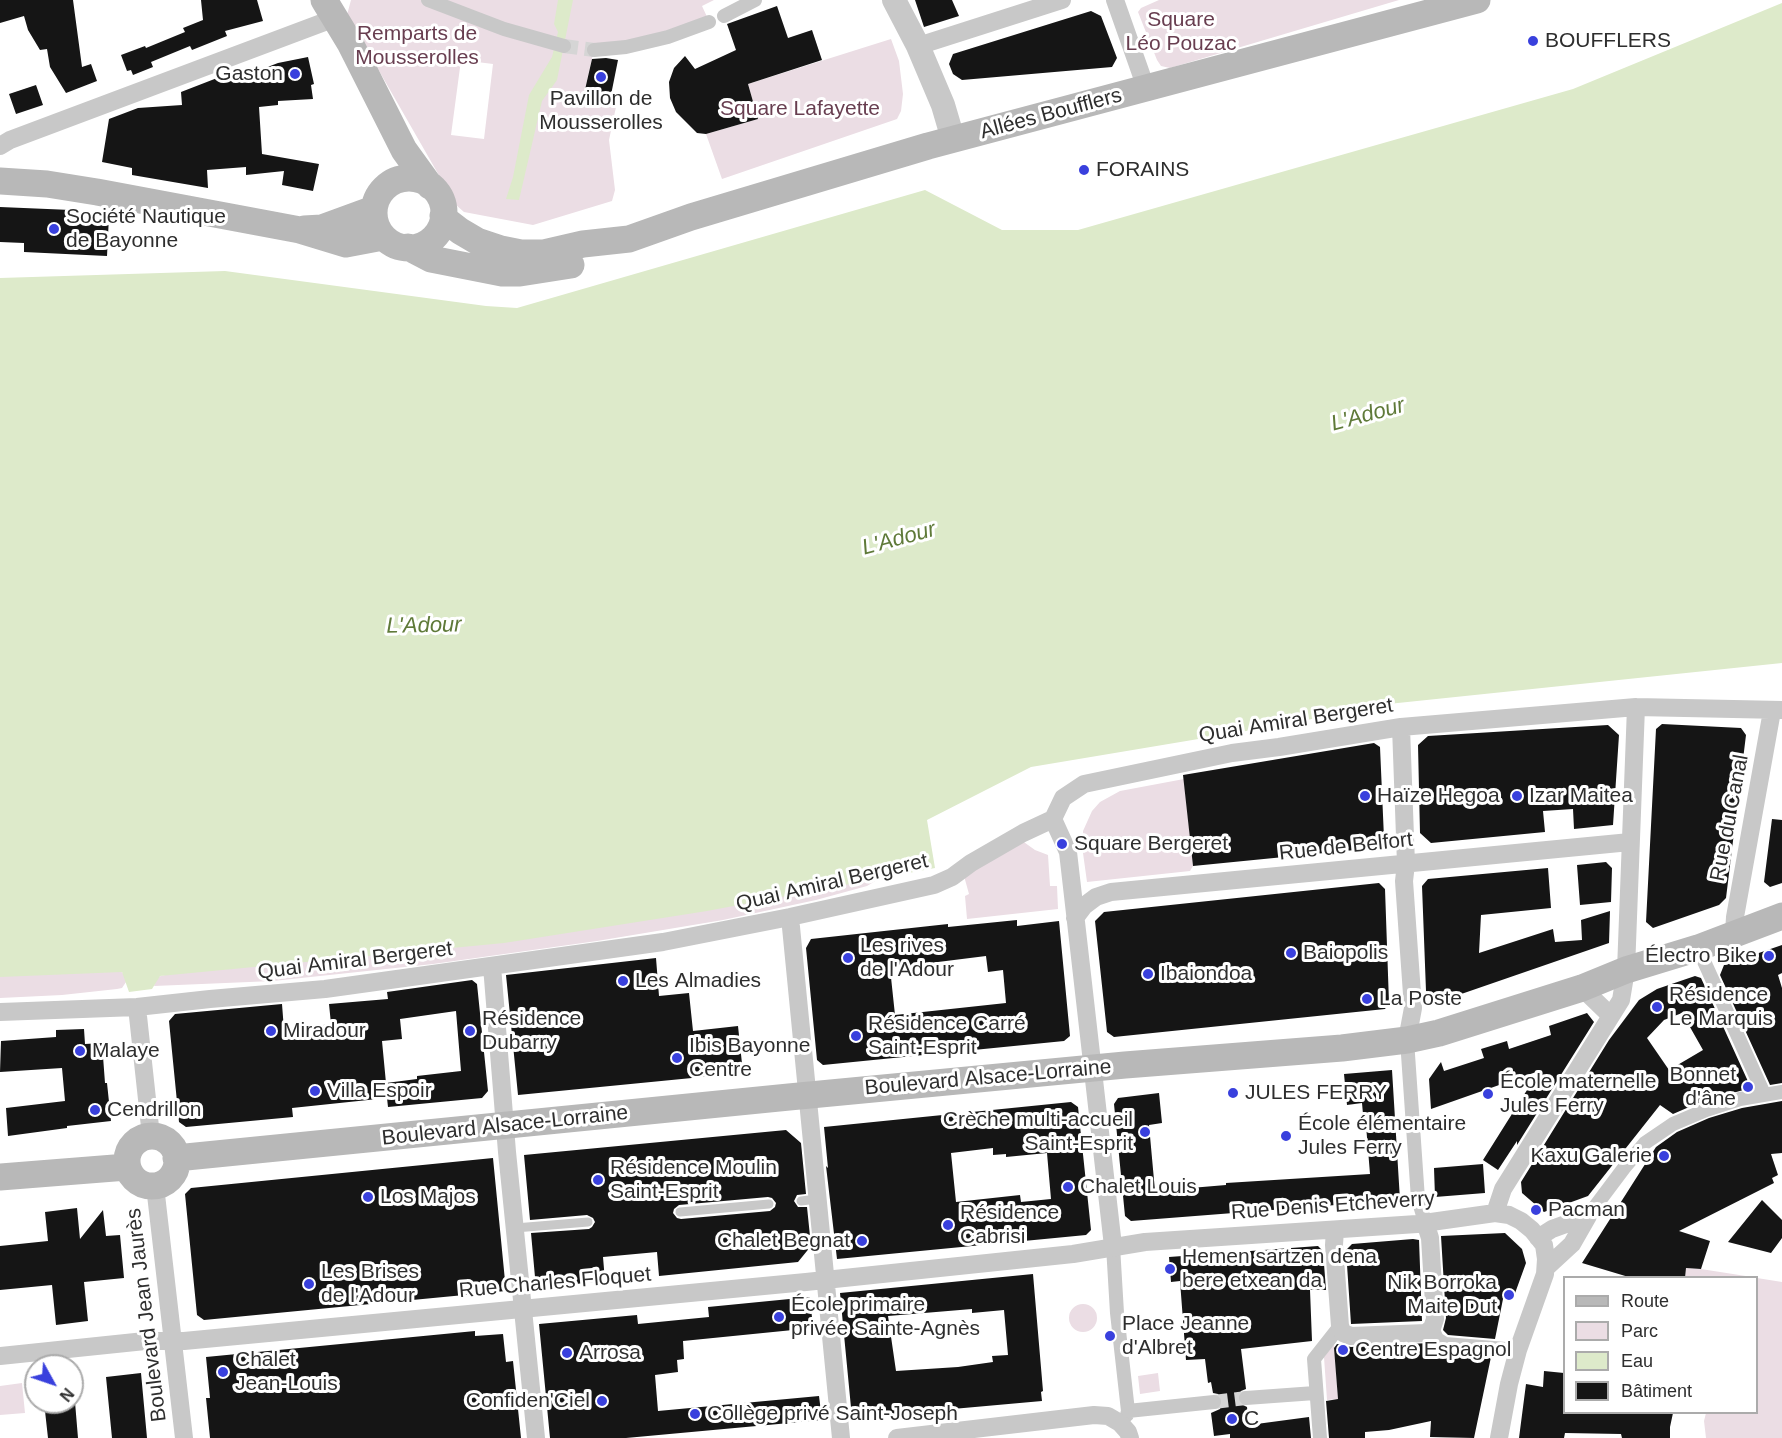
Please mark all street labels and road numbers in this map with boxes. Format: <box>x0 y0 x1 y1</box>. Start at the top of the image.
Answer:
street label: Allées Boufflers <box>977 83 1125 145</box>
street label: Quai Amiral Bergeret <box>1197 693 1395 749</box>
street label: Rue du Canal <box>1705 753 1755 883</box>
street label: Rue de Belfort <box>1278 827 1414 867</box>
street label: Quai Amiral Bergeret <box>734 849 930 917</box>
street label: Quai Amiral Bergeret <box>256 937 454 985</box>
street label: Boulevard Alsace-Lorraine <box>864 1055 1112 1101</box>
street label: Boulevard Alsace-Lorraine <box>381 1101 629 1151</box>
street label: Rue Denis Etcheverry <box>1230 1186 1436 1226</box>
street label: Boulevard Jean Jaurès <box>121 1207 173 1423</box>
street label: Rue Charles Floquet <box>458 1262 652 1304</box>

